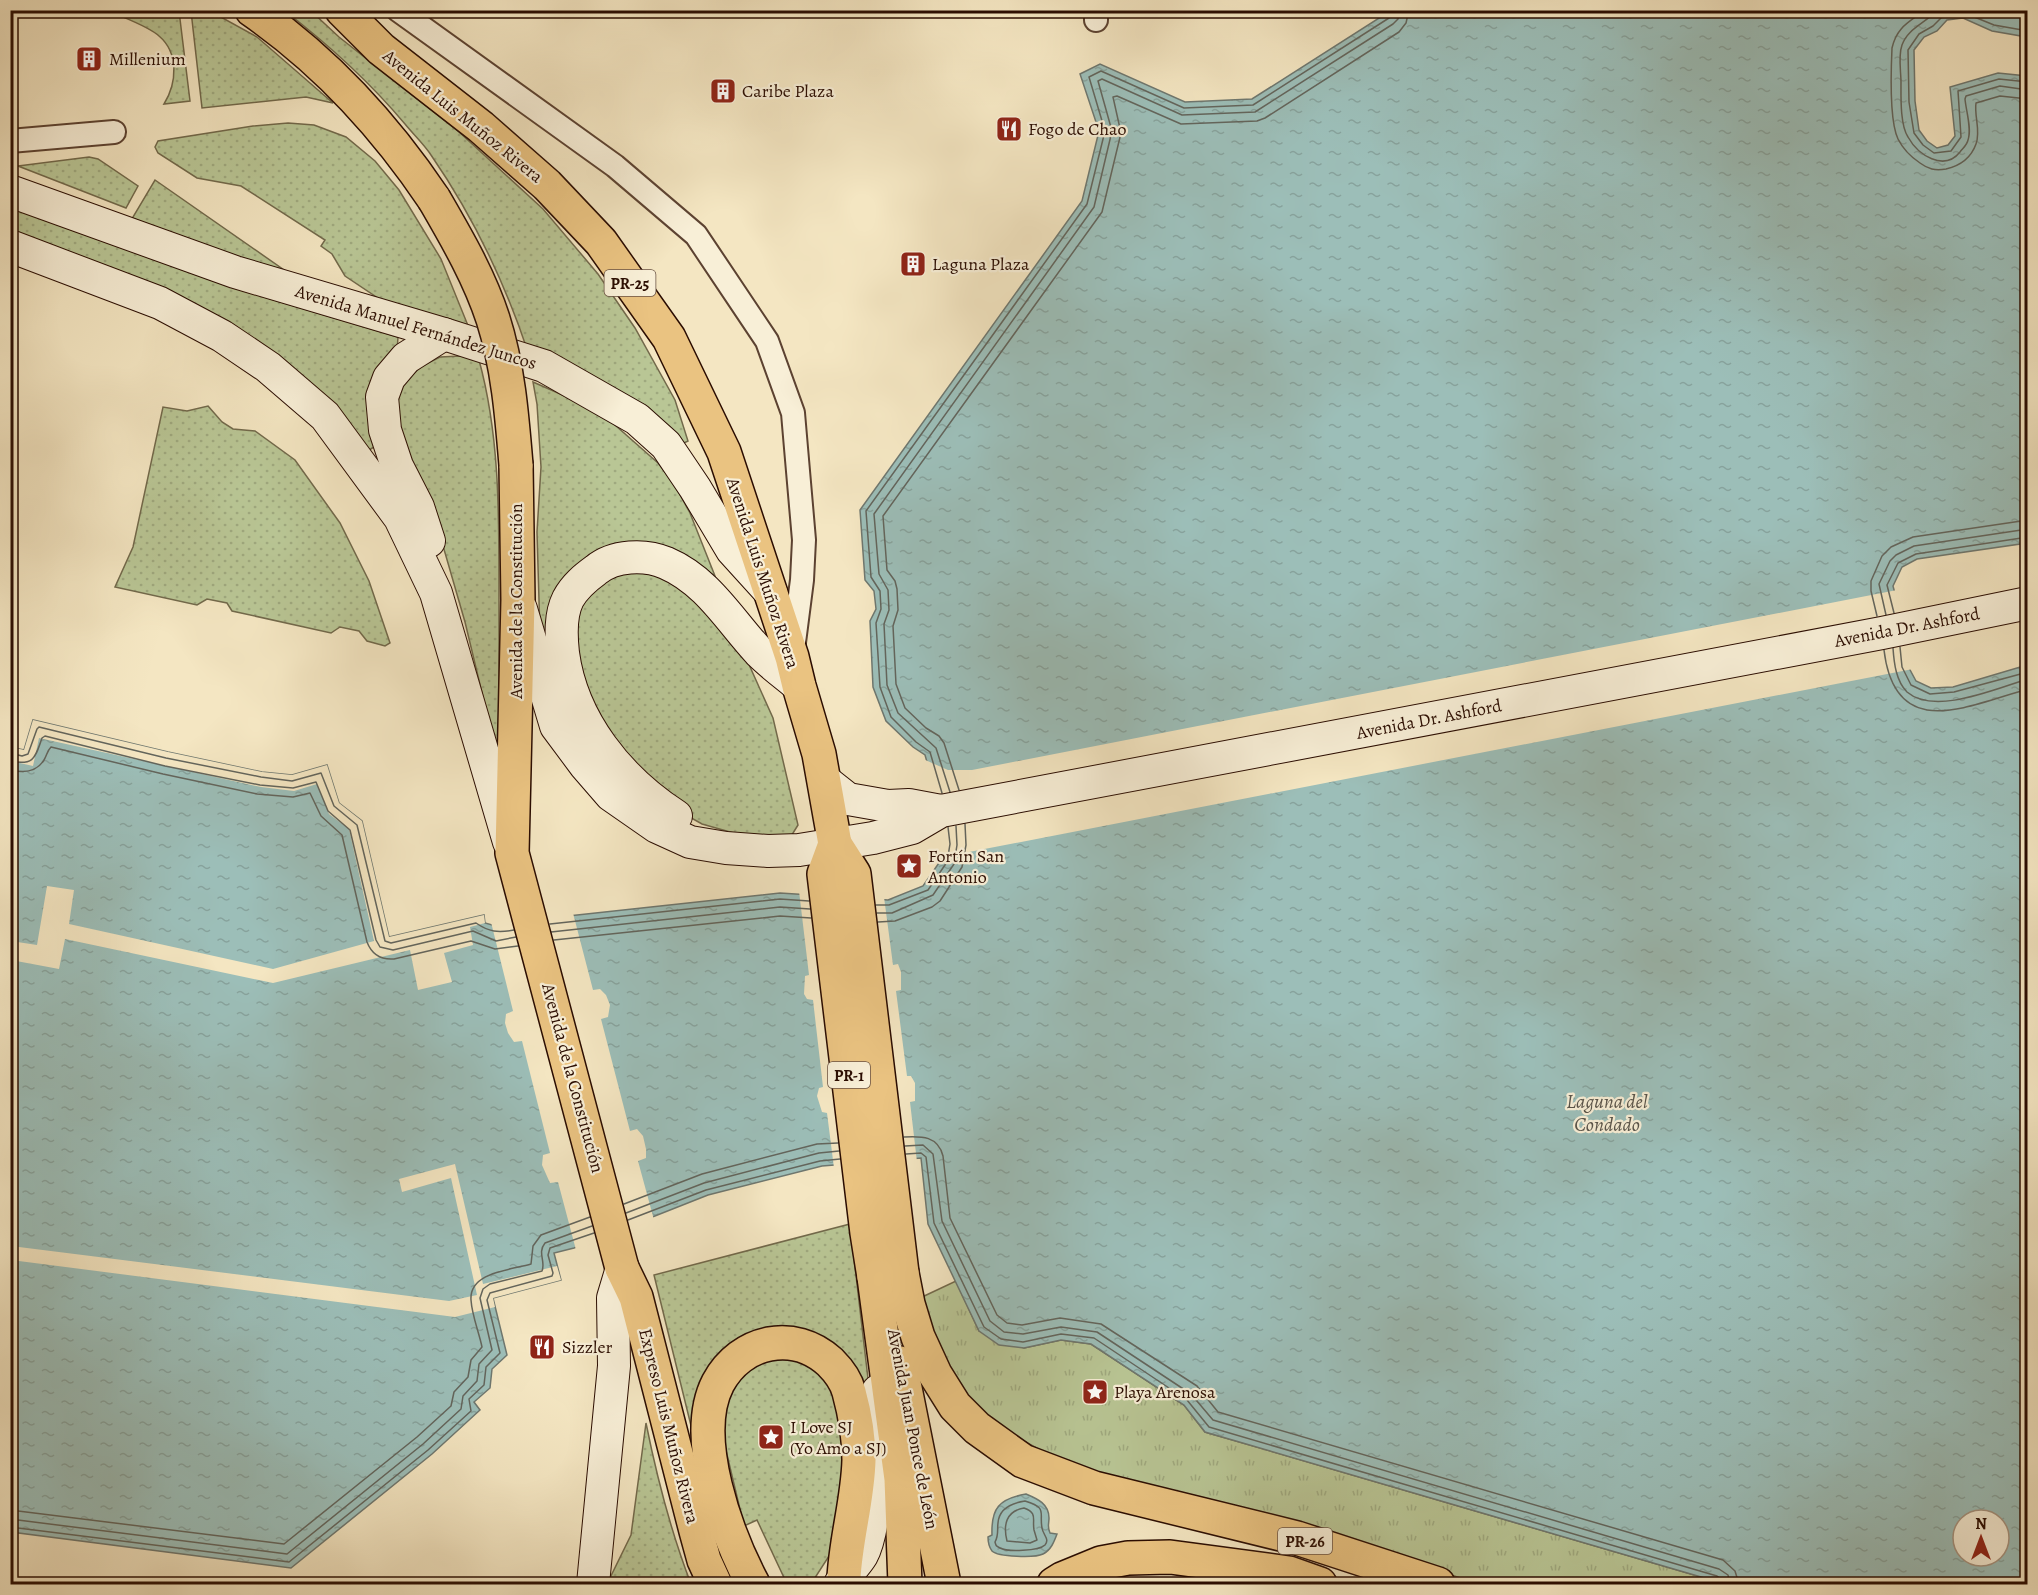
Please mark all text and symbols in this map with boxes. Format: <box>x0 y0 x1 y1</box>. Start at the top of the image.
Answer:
street label: Avenida Luis Muñoz Rivera <box>377 43 549 189</box>
building icon: Millenium <box>74 44 104 74</box>
place label: Millenium <box>109 47 186 71</box>
building icon: Caribe Plaza <box>708 76 738 106</box>
place label: Caribe Plaza <box>742 79 834 103</box>
restaurant icon: Fogo de Chao <box>994 114 1024 144</box>
place label: Fogo de Chao <box>1028 117 1126 141</box>
building icon: Laguna Plaza <box>898 249 928 279</box>
place label: Laguna Plaza <box>932 252 1030 276</box>
road number: PR-25 <box>604 270 656 296</box>
street label: Avenida Manuel Fernández Juncos <box>291 279 540 375</box>
street label: Avenida Luis Muñoz Rivera <box>720 473 805 672</box>
street label: Avenida de la Constitución <box>504 503 528 700</box>
street label: Avenida Dr. Ashford <box>1831 601 1982 653</box>
street label: Avenida Dr. Ashford <box>1353 693 1504 745</box>
place label: Fortín San Antonio <box>927 844 1004 889</box>
place icon: Fortín San Antonio <box>894 851 924 881</box>
street label: Avenida de la Constitución <box>536 980 610 1176</box>
road number: PR-1 <box>828 1062 870 1088</box>
water label: Laguna del Condado <box>1566 1088 1648 1138</box>
street label: Expreso Luis Muñoz Rivera <box>633 1326 705 1527</box>
street label: Avenida Juan Ponce de León <box>882 1326 944 1531</box>
restaurant icon: Sizzler <box>527 1332 557 1362</box>
place label: Sizzler <box>562 1335 612 1359</box>
place icon: Playa Arenosa <box>1080 1377 1110 1407</box>
place label: Playa Arenosa <box>1114 1380 1216 1404</box>
place label: I Love SJ (Yo Amo a SJ) <box>790 1415 886 1460</box>
place icon: I Love SJ (Yo Amo a SJ) <box>756 1422 786 1452</box>
north arrow <box>1951 1508 2011 1568</box>
text: N <box>1975 1513 1987 1535</box>
road number: PR-26 <box>1278 1528 1332 1554</box>

